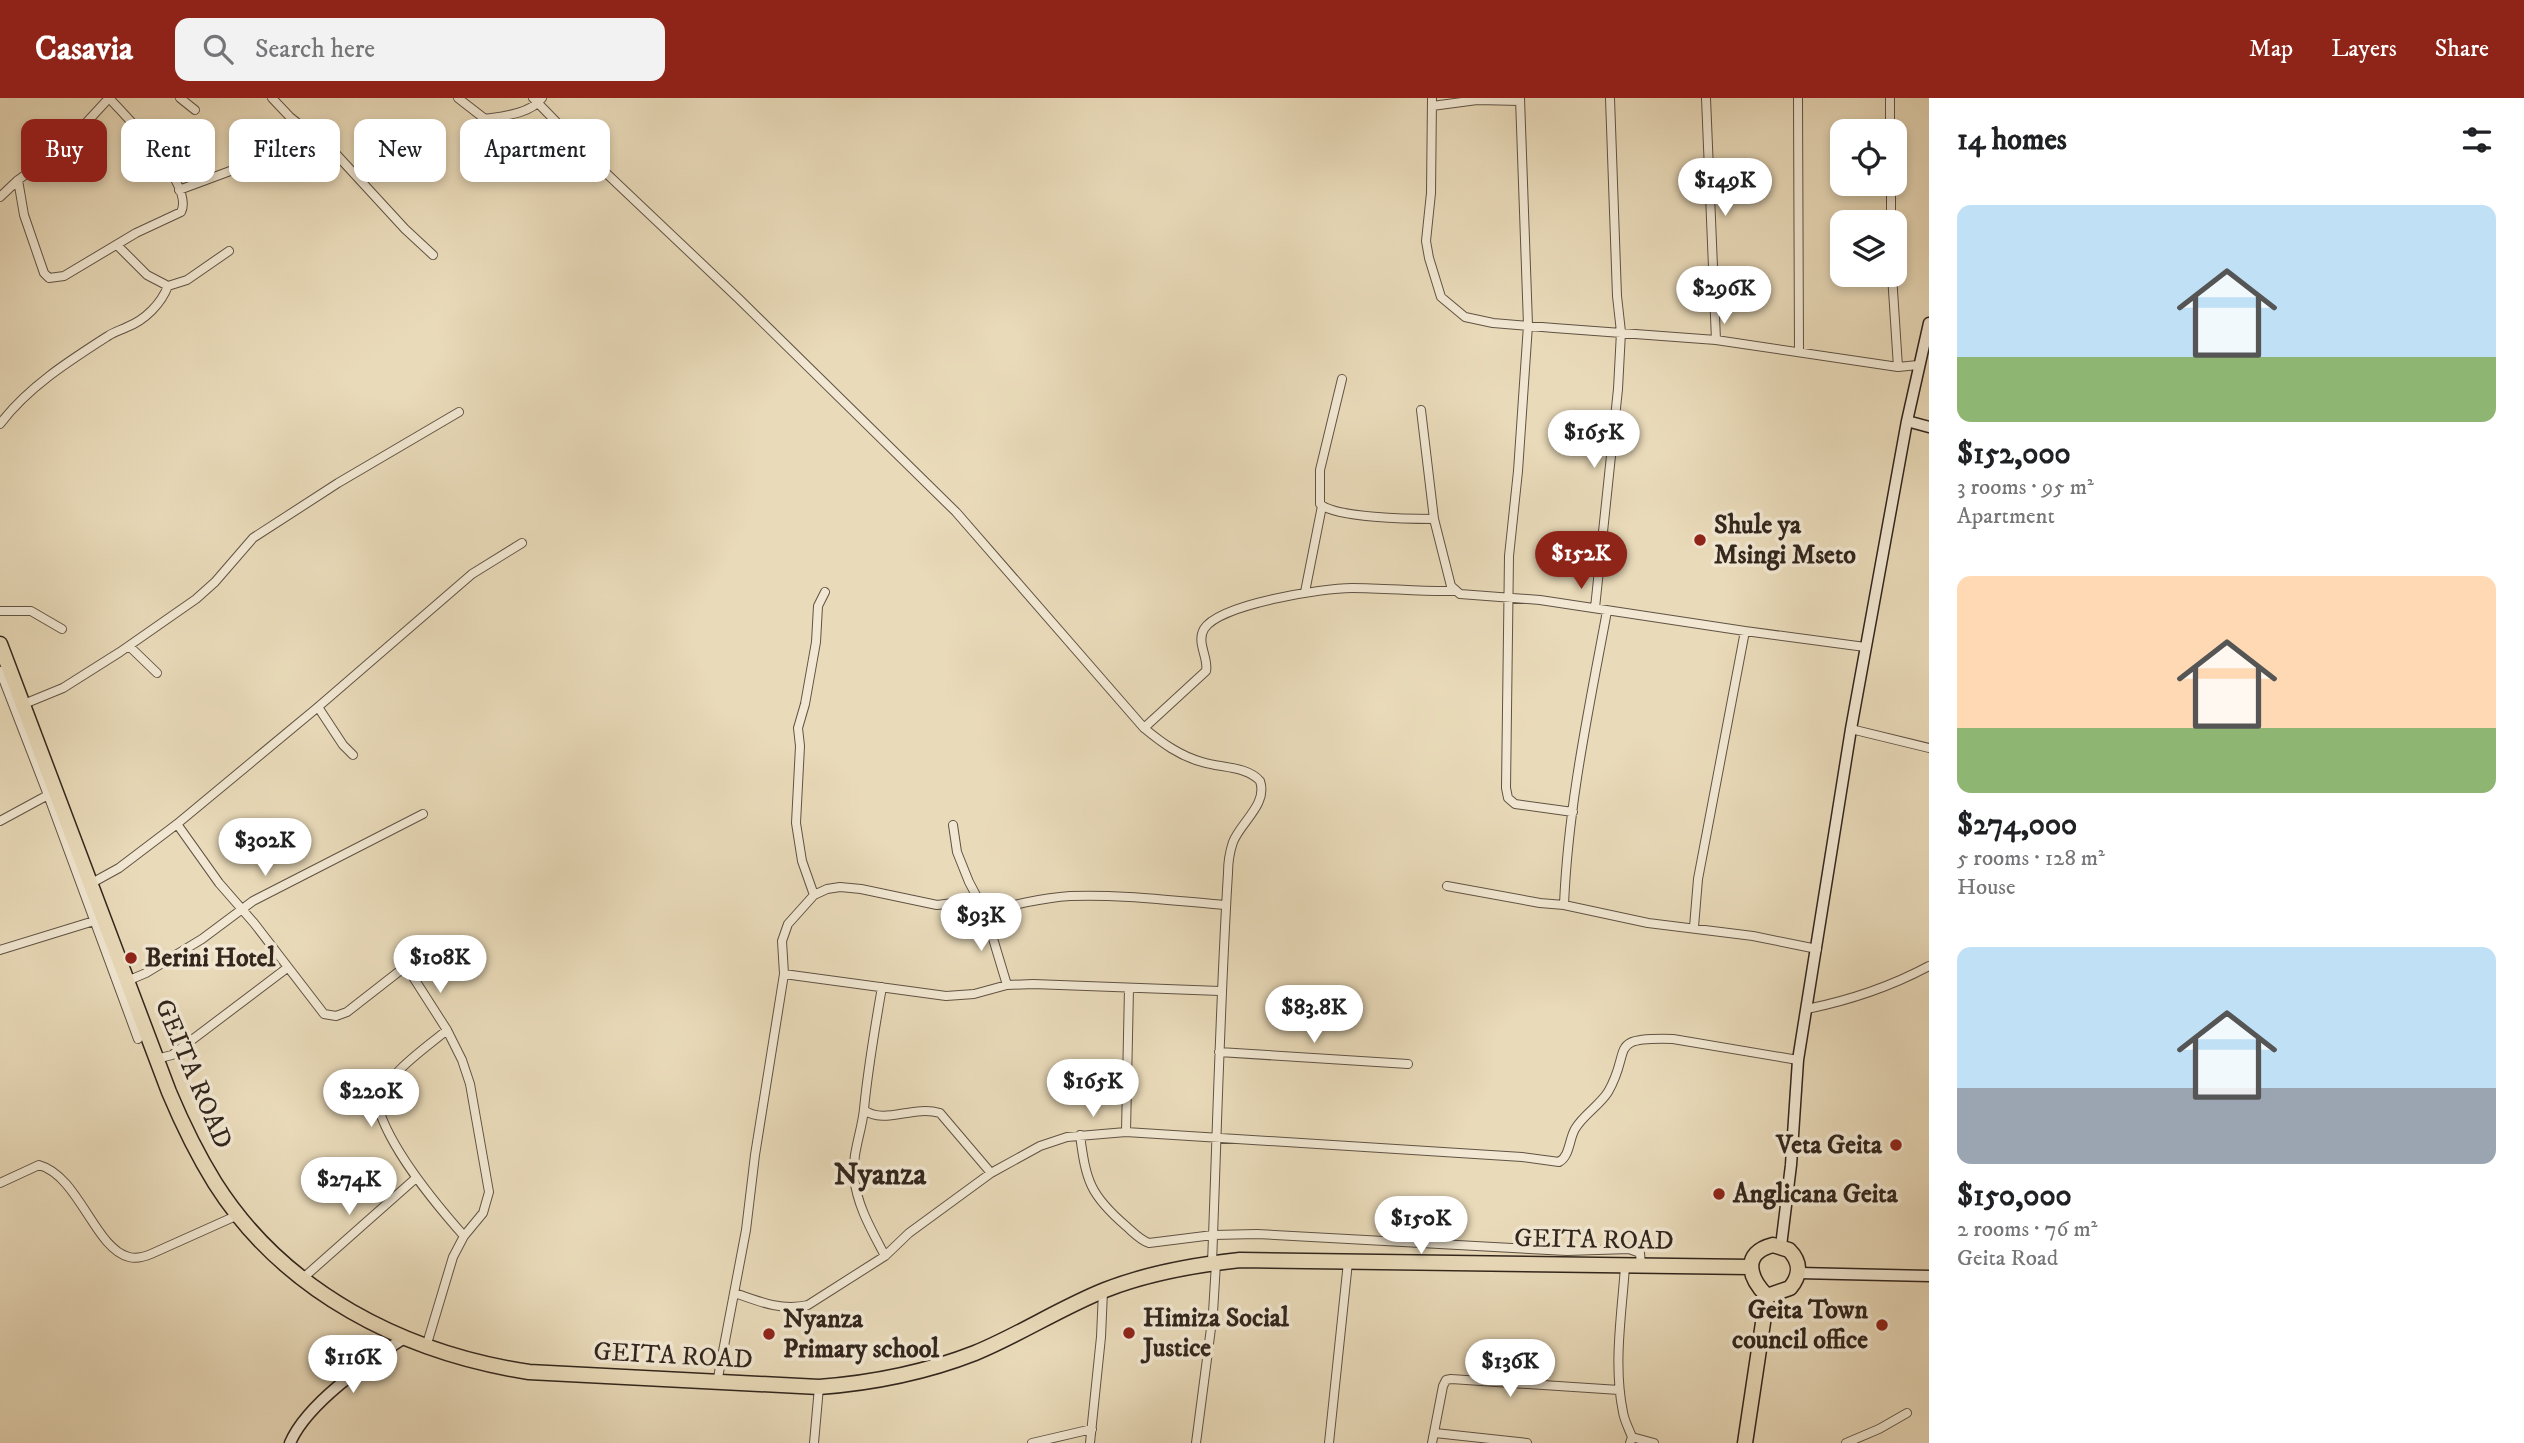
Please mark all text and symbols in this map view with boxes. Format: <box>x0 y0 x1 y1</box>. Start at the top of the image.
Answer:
search box <box>175 18 665 81</box>
text: Casavia <box>35 29 133 70</box>
icon: search <box>199 30 237 68</box>
text: Search here <box>255 33 375 66</box>
text: Map <box>2249 34 2293 64</box>
text: Layers <box>2331 34 2397 64</box>
text: Share <box>2435 34 2489 64</box>
chip: Buy <box>21 119 107 182</box>
chip: Rent <box>121 119 215 182</box>
chip: Filters <box>229 119 340 182</box>
chip: New <box>354 119 446 182</box>
chip: Apartment <box>460 119 610 182</box>
map controls <box>1830 119 1907 287</box>
button: locate <box>1830 119 1907 196</box>
icon: filters <box>2458 121 2496 159</box>
text: 14 homes <box>1957 122 2067 159</box>
pin: $149K <box>1676 158 1774 218</box>
text: $149K <box>1694 166 1756 195</box>
button: layers <box>1830 210 1907 287</box>
icon: home <box>2164 250 2290 376</box>
pin: $296K <box>1675 266 1773 326</box>
text: $296K <box>1692 274 1756 303</box>
pin: $165K <box>1545 410 1643 470</box>
text: $165K <box>1564 418 1624 447</box>
text: $152,000 <box>1957 436 2071 473</box>
text: 3 rooms · 95 m² <box>1957 473 2094 502</box>
text: Apartment <box>1957 502 2055 531</box>
place label: Shule ya Msingi Mseto <box>1714 509 1856 572</box>
pin: $152K <box>1532 532 1630 591</box>
marker: Shule ya Msingi Mseto <box>1692 532 1708 548</box>
text: $152K <box>1551 539 1611 568</box>
icon: home <box>2164 621 2290 747</box>
text: $274,000 <box>1957 807 2077 844</box>
pin: $302K <box>216 818 314 878</box>
text: $302K <box>235 826 295 855</box>
text: 5 rooms · 128 m² <box>1957 844 2105 873</box>
text: House <box>1957 873 2015 902</box>
pin: $93K <box>940 894 1022 953</box>
text: $93K <box>957 901 1005 930</box>
pin: $108K <box>391 936 489 995</box>
place label: Berini Hotel <box>145 942 277 975</box>
text: $108K <box>410 943 470 972</box>
marker: Berini Hotel <box>123 950 139 966</box>
pin: $83.8K <box>1257 986 1371 1045</box>
icon: home <box>2164 992 2290 1118</box>
text: $83.8K <box>1281 993 1347 1022</box>
street label: GEITA ROAD <box>147 994 239 1154</box>
pin: $165K <box>1044 1060 1142 1119</box>
text: $165K <box>1063 1067 1123 1096</box>
pin: $220K <box>322 1070 420 1129</box>
text: $220K <box>339 1077 403 1106</box>
place label: Veta Geita <box>1775 1129 1883 1162</box>
marker: Veta Geita <box>1888 1137 1904 1153</box>
district label: Nyanza <box>834 1157 927 1194</box>
pin: $274K <box>300 1158 398 1217</box>
text: $274K <box>317 1165 381 1194</box>
place label: Anglicana Geita <box>1732 1178 1899 1211</box>
text: $150,000 <box>1957 1178 2072 1215</box>
marker: Anglicana Geita <box>1711 1186 1727 1202</box>
pin: $150K <box>1372 1196 1470 1256</box>
text: $150K <box>1391 1204 1451 1233</box>
text: 2 rooms · 76 m² <box>1957 1215 2097 1244</box>
street label: GEITA ROAD <box>1514 1222 1674 1258</box>
text: Geita Road <box>1957 1244 2058 1273</box>
place label: Geita Town council office <box>1732 1294 1868 1357</box>
place label: Himiza Social Justice <box>1140 1302 1290 1365</box>
place label: Nyanza Primary school <box>783 1303 940 1366</box>
marker: Geita Town council office <box>1874 1317 1890 1333</box>
marker: Himiza Social Justice <box>1121 1325 1137 1341</box>
marker: Nyanza Primary school <box>761 1326 777 1342</box>
street label: GEITA ROAD <box>592 1335 754 1377</box>
pin: $116K <box>304 1336 402 1395</box>
pin: $136K <box>1461 1340 1559 1399</box>
text: $116K <box>324 1343 382 1372</box>
text: $136K <box>1481 1347 1539 1376</box>

